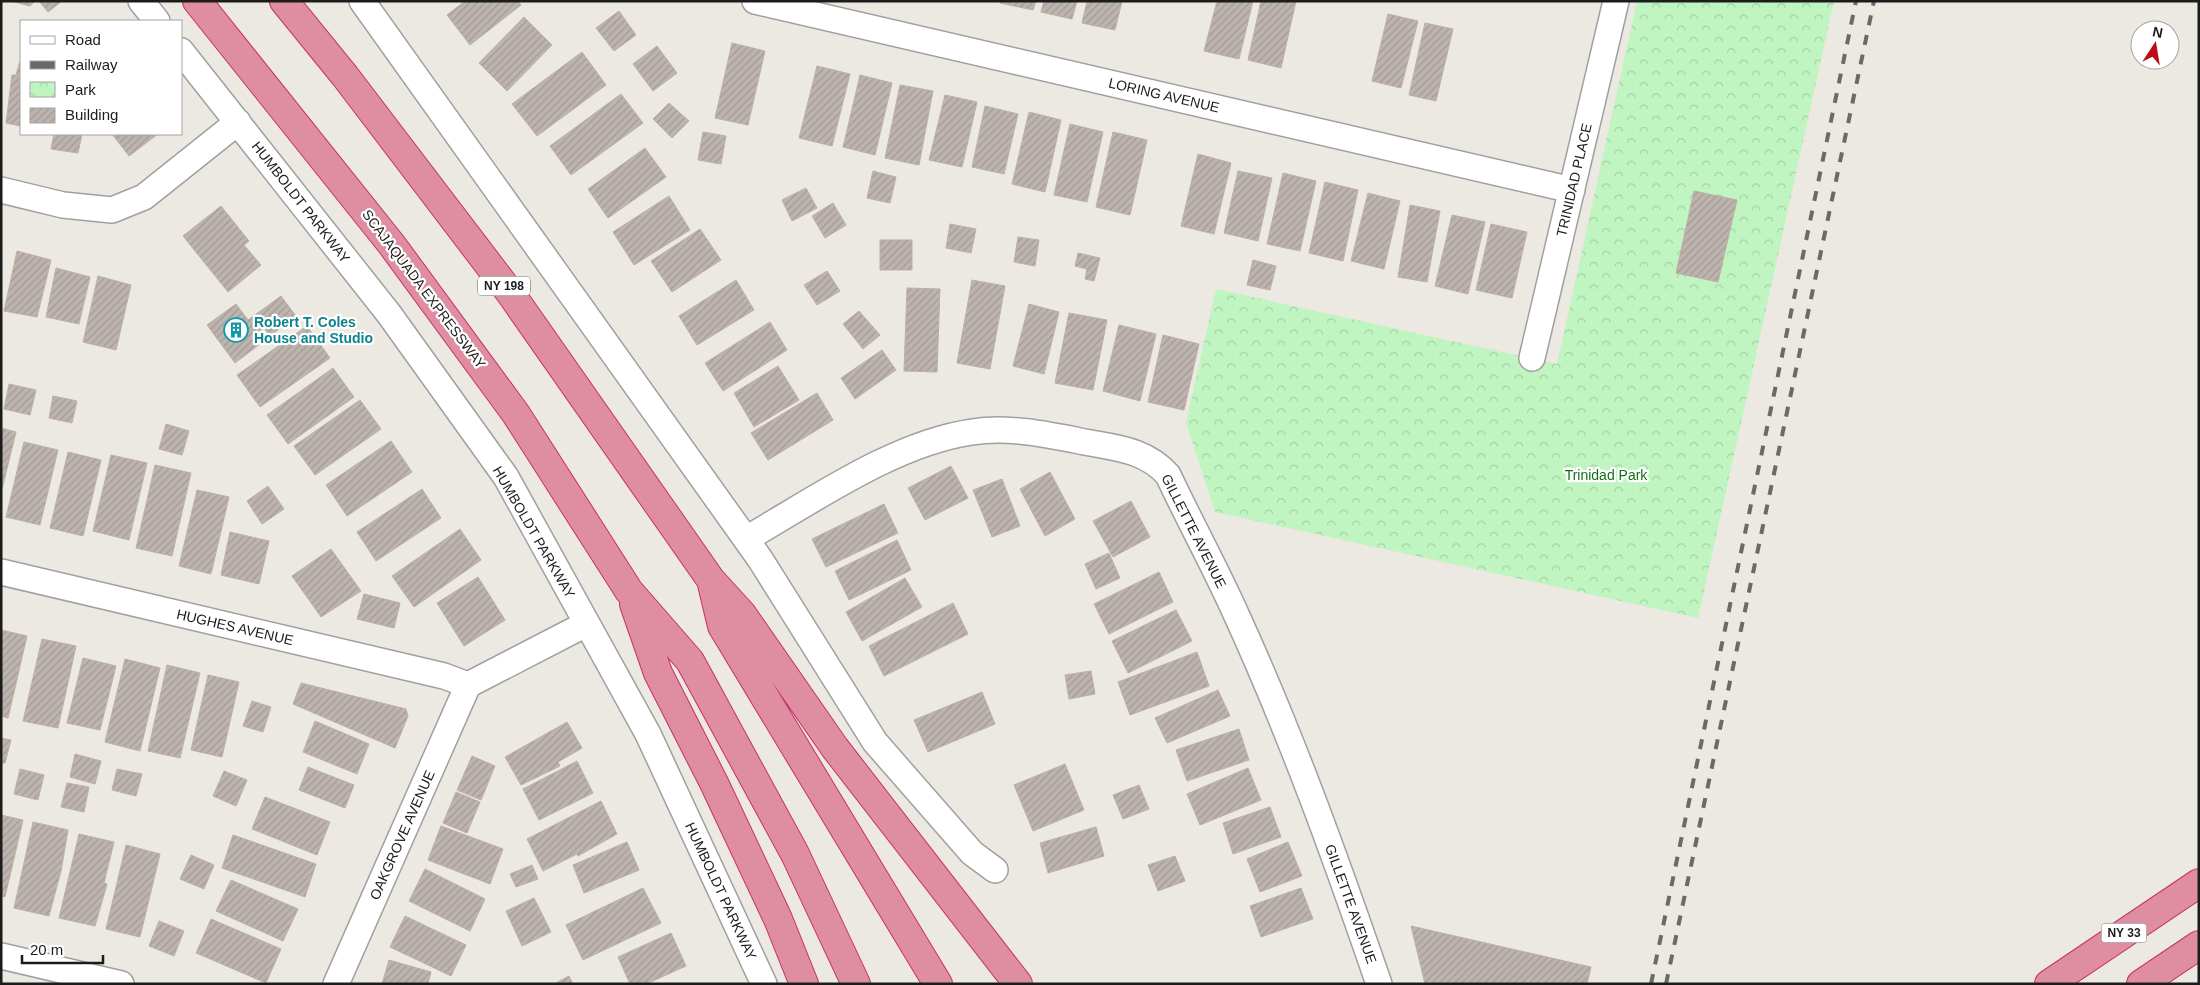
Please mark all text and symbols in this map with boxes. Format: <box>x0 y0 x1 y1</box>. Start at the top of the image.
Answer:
legend <box>20 20 182 135</box>
north arrow <box>2130 20 2180 70</box>
text: N <box>2151 23 2164 41</box>
text: Road <box>65 31 101 48</box>
text: Railway <box>65 56 118 73</box>
street label: LORING AVENUE <box>1107 74 1221 116</box>
text: Park <box>65 81 96 98</box>
text: Building <box>65 106 118 123</box>
street label: TRINIDAD PLACE <box>1553 122 1595 238</box>
street label: HUMBOLDT PARKWAY <box>249 138 354 266</box>
street label: SCAJAQUADA EXPRESSWAY <box>359 207 489 372</box>
road number: NY 198 <box>478 276 530 296</box>
place label: Robert T. Coles House and Studio <box>254 314 373 346</box>
building icon: Robert T. Coles House and Studio <box>223 317 249 343</box>
street label: HUMBOLDT PARKWAY <box>490 463 579 601</box>
park label: Trinidad Park <box>1565 467 1648 483</box>
street label: GILLETTE AVENUE <box>1158 471 1230 591</box>
street label: HUGHES AVENUE <box>175 606 295 648</box>
street label: OAKGROVE AVENUE <box>366 768 438 902</box>
street label: HUMBOLDT PARKWAY <box>682 820 760 963</box>
street label: GILLETTE AVENUE <box>1322 842 1380 966</box>
road number: NY 33 <box>2102 924 2146 942</box>
scale bar <box>22 932 104 964</box>
text: 20 m <box>30 941 63 958</box>

